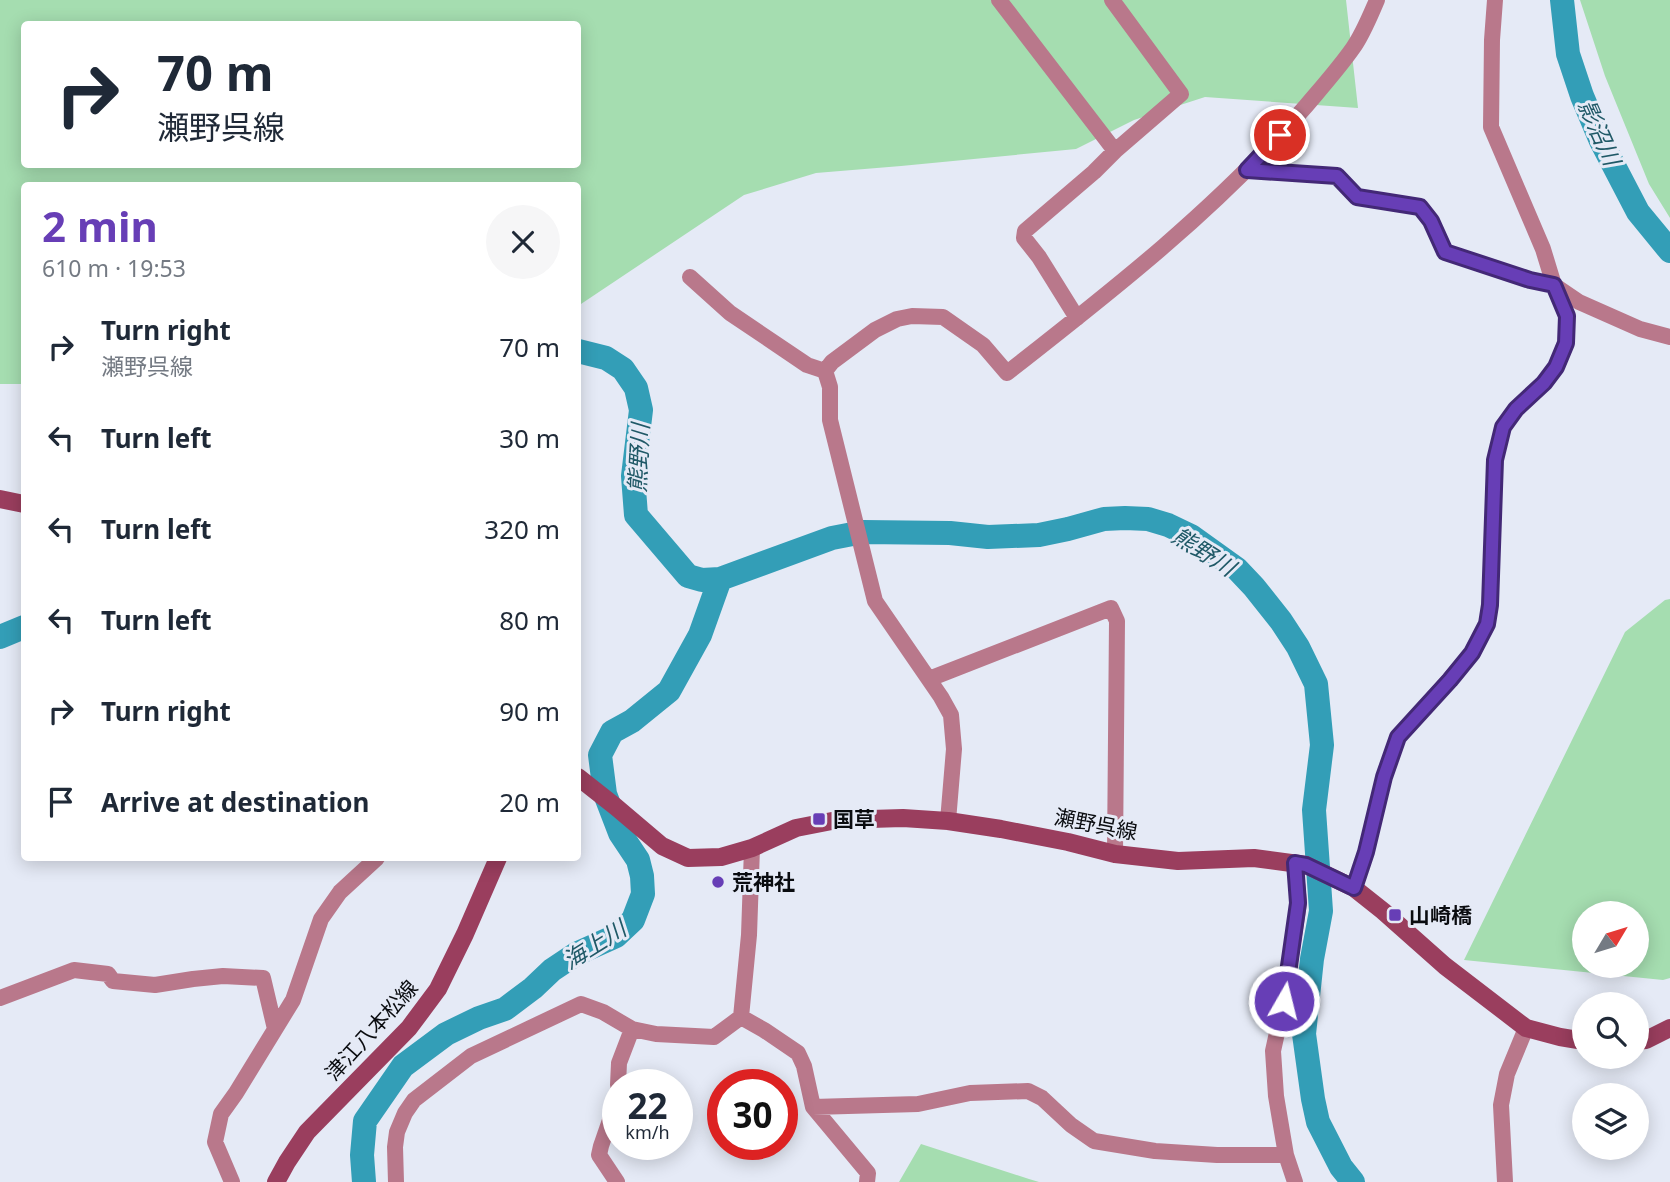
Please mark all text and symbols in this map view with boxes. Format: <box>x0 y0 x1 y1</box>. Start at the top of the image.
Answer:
text: 70 m <box>157 39 274 105</box>
icon: right <box>42 49 133 140</box>
water label: 影沼川 <box>1571 94 1630 173</box>
text: 瀬野呉線 <box>157 105 285 148</box>
pin <box>1250 105 1310 165</box>
icon: arrive <box>1261 116 1299 154</box>
text: 2 min <box>42 197 158 254</box>
button: close <box>486 205 560 279</box>
text: 610 m · 19:53 <box>42 252 186 284</box>
text: Turn right <box>101 312 231 348</box>
icon: right <box>42 328 80 366</box>
text: 70 m <box>499 329 560 365</box>
text: 瀬野呉線 <box>101 350 193 382</box>
icon: left <box>42 419 80 457</box>
text: Turn left <box>101 420 212 456</box>
text: 30 m <box>499 420 560 456</box>
water label: 熊野川 <box>620 420 656 493</box>
icon: left <box>42 510 80 548</box>
text: Turn left <box>101 511 212 547</box>
text: 320 m <box>484 511 560 547</box>
water label: 熊野川 <box>1166 519 1244 584</box>
icon: left <box>42 601 80 639</box>
text: Turn left <box>101 602 212 638</box>
text: 80 m <box>499 602 560 638</box>
icon: right <box>42 692 80 730</box>
text: Turn right <box>101 693 231 729</box>
text: 90 m <box>499 693 560 729</box>
icon: arrive <box>42 783 80 821</box>
text: Arrive at destination <box>101 784 370 820</box>
text: 20 m <box>499 784 560 820</box>
street label: 瀬野呉線 <box>1052 802 1140 846</box>
place label: 国草 <box>833 805 875 833</box>
marker: 国草 <box>811 811 827 827</box>
place label: 荒神社 <box>732 868 795 896</box>
marker: 荒神社 <box>710 874 726 890</box>
place label: 山崎橋 <box>1409 901 1472 929</box>
north arrow <box>1572 901 1648 978</box>
map controls <box>1572 901 1649 1160</box>
marker: 山崎橋 <box>1387 907 1403 923</box>
water label: 海上川 <box>556 911 634 976</box>
position arrow <box>1247 964 1321 1038</box>
street label: 津江八本松線 <box>318 974 424 1086</box>
button: search <box>1572 992 1649 1069</box>
speed limit sign: 30 <box>707 1069 798 1160</box>
text: 22 <box>627 1082 668 1129</box>
button: layers <box>1572 1083 1649 1160</box>
text: km/h <box>625 1120 670 1144</box>

